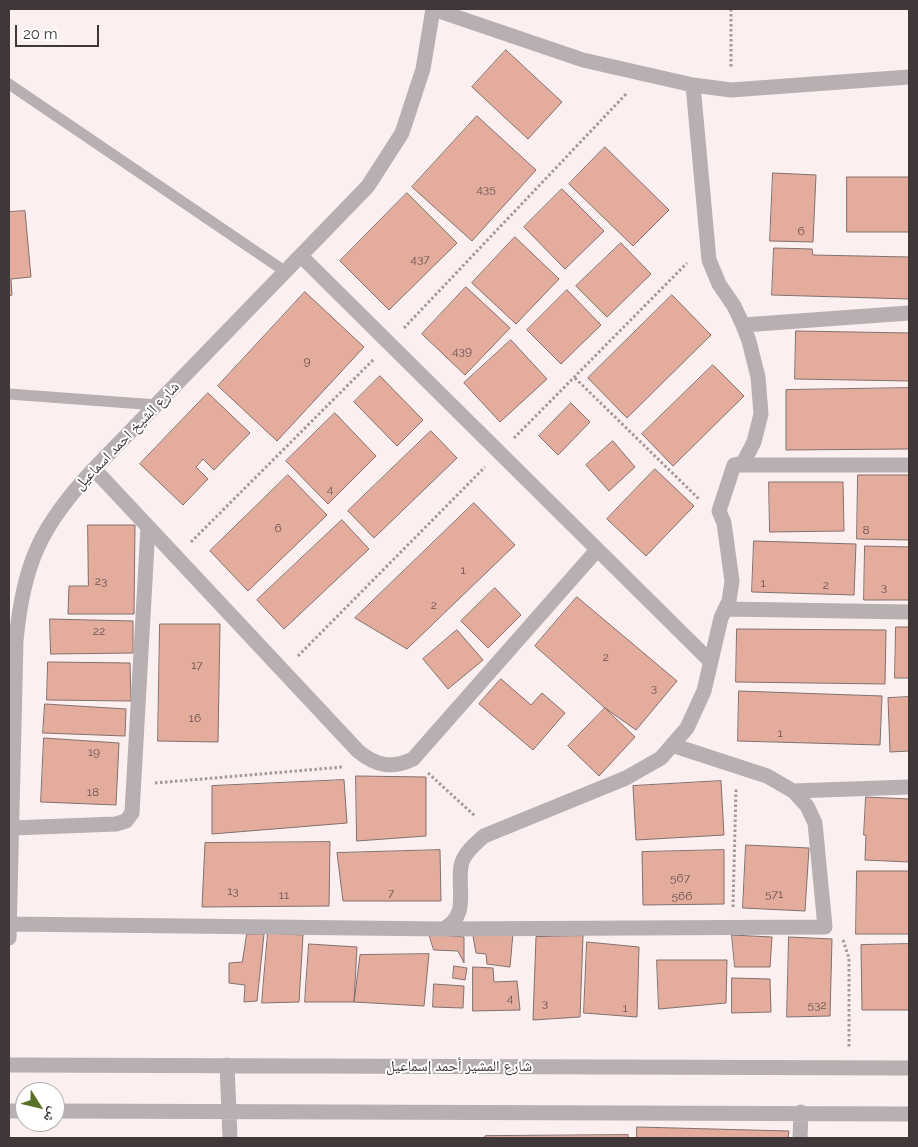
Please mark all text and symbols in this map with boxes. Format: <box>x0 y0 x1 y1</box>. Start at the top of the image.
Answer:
scale bar <box>18 15 101 47</box>
text: 20 m <box>23 25 58 43</box>
house number: 435 <box>476 182 496 196</box>
house number: 6 <box>797 224 805 238</box>
house number: 437 <box>410 252 430 266</box>
house number: 439 <box>452 344 472 358</box>
house number: 9 <box>303 354 311 368</box>
street label: شارع الشيخ احمد اسماعيل <box>71 378 183 494</box>
house number: 4 <box>327 482 333 496</box>
house number: 6 <box>274 521 282 535</box>
house number: 8 <box>862 523 870 537</box>
house number: 1 <box>460 563 466 577</box>
house number: 23 <box>95 574 107 588</box>
house number: 1 <box>760 576 766 590</box>
house number: 2 <box>823 578 829 592</box>
house number: 3 <box>881 580 887 594</box>
house number: 2 <box>431 598 437 612</box>
house number: 22 <box>93 624 105 638</box>
house number: 2 <box>603 650 609 664</box>
house number: 17 <box>191 658 203 672</box>
house number: 3 <box>651 681 657 695</box>
house number: 16 <box>189 711 201 725</box>
house number: 1 <box>777 726 783 740</box>
house number: 19 <box>88 745 100 759</box>
house number: 18 <box>87 785 99 799</box>
house number: 567 <box>670 871 690 885</box>
house number: 13 <box>227 884 239 898</box>
house number: 7 <box>388 886 394 900</box>
house number: 571 <box>765 887 783 901</box>
house number: 11 <box>279 888 289 902</box>
house number: 566 <box>671 889 693 903</box>
house number: 4 <box>507 991 513 1005</box>
house number: 3 <box>542 996 548 1010</box>
house number: 532 <box>807 998 827 1012</box>
house number: 1 <box>622 1001 628 1015</box>
street label: شارع المشير أحمد إسماعيل <box>386 1057 532 1075</box>
north arrow <box>15 1082 65 1132</box>
text: ش <box>40 1105 62 1126</box>

